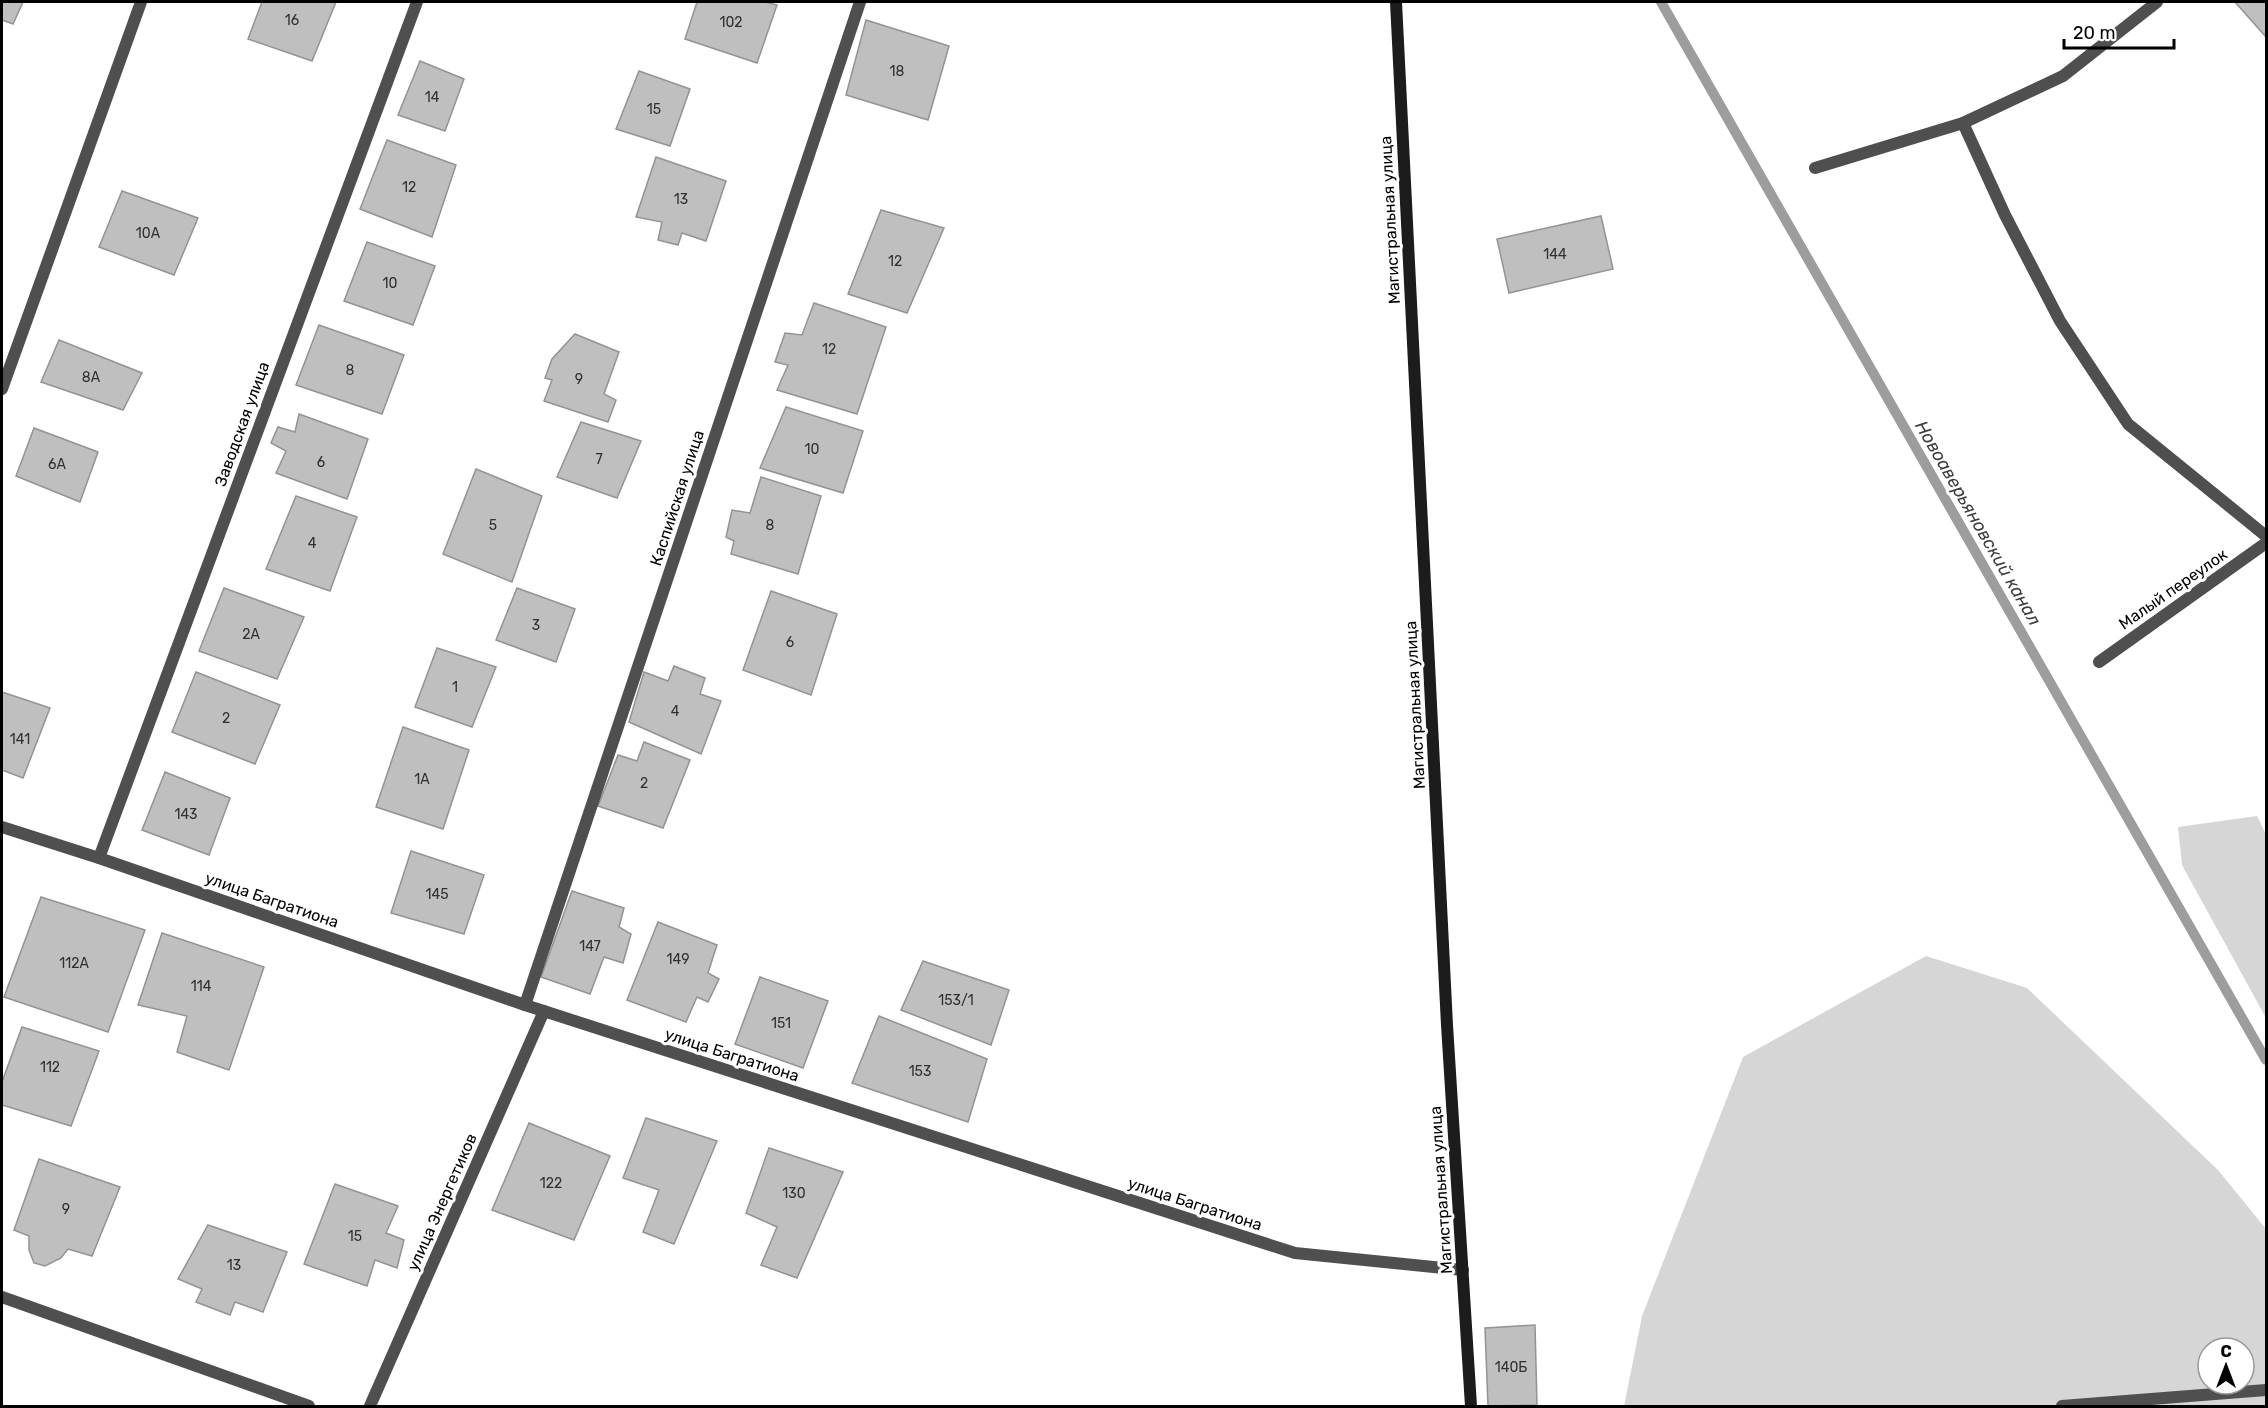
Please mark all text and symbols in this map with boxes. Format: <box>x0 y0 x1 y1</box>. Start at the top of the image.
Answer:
house number: 16 <box>285 12 299 29</box>
scale bar <box>2064 12 2174 50</box>
house number: 102 <box>719 14 743 31</box>
text: 20 m <box>2073 22 2115 44</box>
house number: 18 <box>890 63 905 80</box>
house number: 14 <box>425 89 440 106</box>
house number: 15 <box>647 101 661 118</box>
street label: Магистральная улица <box>1376 136 1404 304</box>
house number: 12 <box>402 179 416 196</box>
house number: 13 <box>674 191 688 208</box>
house number: 10А <box>136 225 161 242</box>
house number: 144 <box>1543 246 1567 263</box>
house number: 12 <box>888 253 902 270</box>
house number: 10 <box>383 275 398 292</box>
house number: 12 <box>822 341 836 358</box>
street label: Заводская улица <box>211 359 273 489</box>
house number: 8 <box>346 362 355 379</box>
house number: 8А <box>82 369 101 386</box>
house number: 9 <box>575 371 583 388</box>
water label: Новоаверьяновский канал <box>1910 417 2046 630</box>
street label: Каспийская улица <box>646 428 708 568</box>
house number: 10 <box>805 441 820 458</box>
house number: 7 <box>595 451 603 468</box>
house number: 6 <box>317 454 325 471</box>
house number: 6А <box>48 456 67 473</box>
house number: 5 <box>489 517 497 534</box>
house number: 8 <box>766 517 775 534</box>
house number: 4 <box>308 535 317 552</box>
street label: Малый переулок <box>2115 544 2231 633</box>
house number: 3 <box>532 617 540 634</box>
street label: Магистральная улица <box>1401 621 1429 789</box>
house number: 2А <box>242 626 260 643</box>
house number: 6 <box>786 634 794 651</box>
house number: 1 <box>452 679 458 696</box>
house number: 4 <box>671 703 680 720</box>
house number: 2 <box>222 710 230 727</box>
house number: 141 <box>10 731 30 748</box>
house number: 1А <box>414 771 430 788</box>
house number: 2 <box>640 775 648 792</box>
house number: 143 <box>174 806 198 823</box>
street label: улица Багратиона <box>203 868 341 932</box>
house number: 145 <box>425 886 449 903</box>
house number: 147 <box>579 938 601 955</box>
house number: 149 <box>667 951 689 968</box>
house number: 112А <box>59 955 89 972</box>
house number: 114 <box>191 978 212 995</box>
house number: 153/1 <box>938 992 974 1009</box>
house number: 151 <box>771 1015 791 1032</box>
street label: улица Багратиона <box>663 1024 801 1086</box>
house number: 112 <box>40 1059 60 1076</box>
house number: 153 <box>909 1063 931 1080</box>
street label: Магистральная улица <box>1426 1105 1456 1275</box>
street label: улица Энергетиков <box>403 1130 481 1274</box>
street label: улица Багратиона <box>1126 1173 1264 1235</box>
house number: 122 <box>540 1175 562 1192</box>
house number: 130 <box>782 1185 806 1202</box>
house number: 9 <box>62 1201 70 1218</box>
house number: 15 <box>348 1228 362 1245</box>
house number: 13 <box>227 1257 241 1274</box>
north arrow <box>2196 1336 2256 1396</box>
text: С <box>2220 1342 2232 1361</box>
house number: 140Б <box>1495 1359 1527 1376</box>

